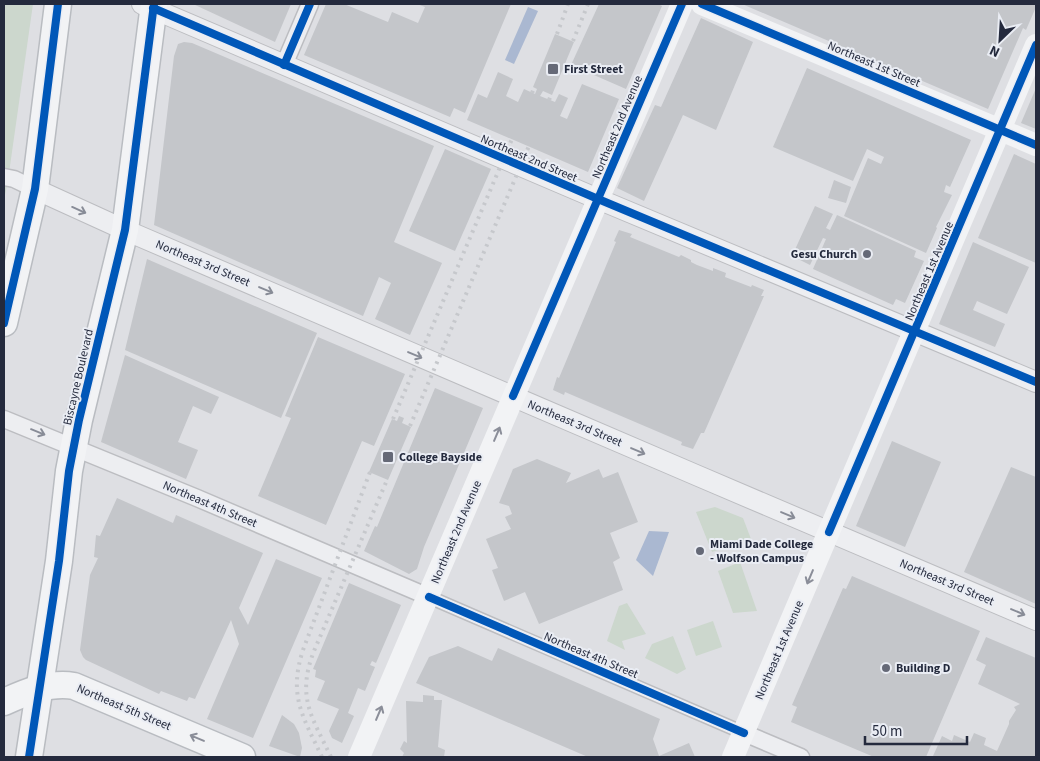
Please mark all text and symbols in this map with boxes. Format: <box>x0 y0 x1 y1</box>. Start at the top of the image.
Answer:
north arrow <box>975 15 1025 65</box>
street label: Northeast 1st Street <box>825 37 923 92</box>
text: N <box>986 40 1003 62</box>
place label: First Street <box>564 61 623 78</box>
marker: First Street <box>546 62 560 76</box>
street label: Northeast 2nd Avenue <box>588 73 647 181</box>
street label: Northeast 2nd Street <box>478 130 580 187</box>
one-way arrow <box>71 205 86 215</box>
street label: Northeast 1st Avenue <box>901 219 958 323</box>
street label: Northeast 3rd Street <box>153 236 253 291</box>
place label: Gesu Church <box>791 246 857 263</box>
marker: Gesu Church <box>861 248 873 260</box>
one-way arrow <box>258 286 273 296</box>
street label: Biscayne Boulevard <box>59 327 98 427</box>
one-way arrow <box>408 351 423 360</box>
street label: Northeast 3rd Street <box>525 396 625 451</box>
one-way arrow <box>493 427 503 442</box>
one-way arrow <box>31 429 46 438</box>
one-way arrow <box>630 446 645 456</box>
place label: College Bayside <box>399 449 482 466</box>
marker: College Bayside <box>381 450 395 464</box>
street label: Northeast 4th Street <box>160 477 260 532</box>
street label: Northeast 2nd Avenue <box>427 478 486 586</box>
one-way arrow <box>780 510 795 520</box>
place label: Miami Dade College - Wolfson Campus <box>710 536 813 567</box>
marker: Miami Dade College - Wolfson Campus <box>694 545 706 557</box>
street label: Northeast 3rd Street <box>897 555 997 610</box>
one-way arrow <box>805 569 814 584</box>
street label: Northeast 1st Avenue <box>751 598 808 702</box>
one-way arrow <box>1010 608 1025 617</box>
street label: Northeast 4th Street <box>541 628 641 683</box>
place label: Building D <box>896 660 951 677</box>
marker: Building D <box>880 662 892 674</box>
street label: Northeast 5th Street <box>74 680 174 735</box>
one-way arrow <box>374 706 384 721</box>
scale bar <box>865 714 968 746</box>
text: 50 m <box>872 721 902 742</box>
one-way arrow <box>190 733 205 743</box>

